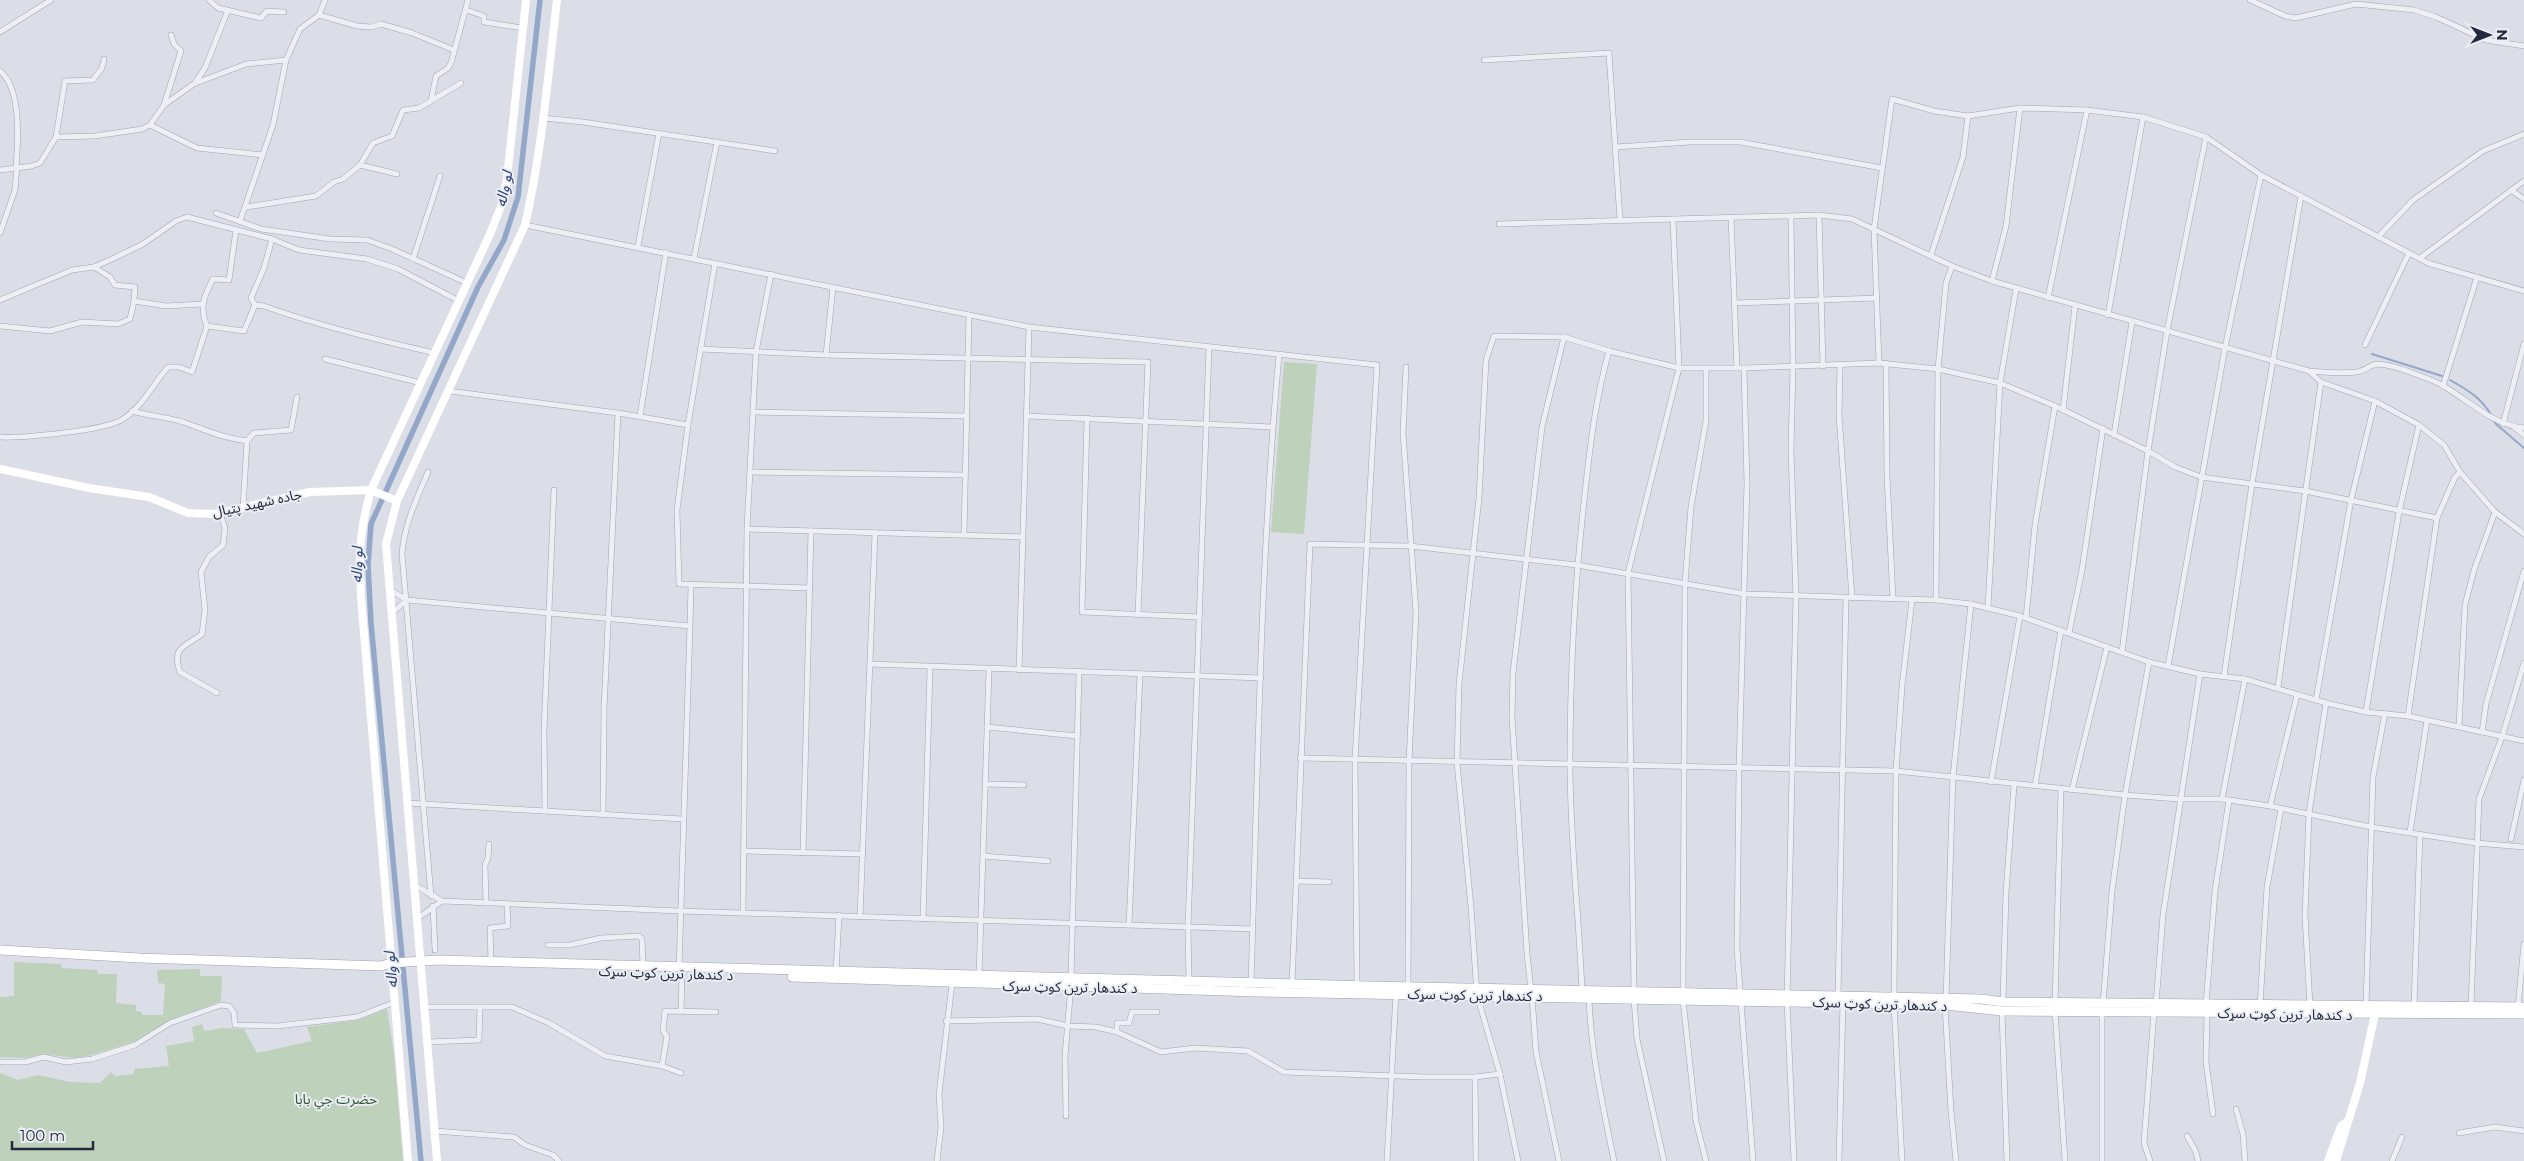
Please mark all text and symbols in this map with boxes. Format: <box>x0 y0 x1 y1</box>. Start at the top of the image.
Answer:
north arrow <box>2464 10 2514 60</box>
text: N <box>2493 29 2511 41</box>
water label: لو واله <box>491 167 517 209</box>
street label: جاده شهید پتیال <box>211 485 304 522</box>
water label: لو واله <box>347 545 366 583</box>
water label: لو واله <box>379 949 402 989</box>
street label: د کندهار ترين کوټ سړک <box>598 962 734 984</box>
street label: د کندهار ترين کوټ سړک <box>1002 977 1138 997</box>
street label: د کندهار ترين کوټ سړک <box>1407 985 1543 1005</box>
street label: د کندهار ترين کوټ سړک <box>1812 993 1948 1015</box>
street label: د کندهار ترين کوټ سړک <box>2217 1004 2353 1024</box>
park label: حضرت جي بابا <box>295 1090 377 1110</box>
scale bar <box>12 1118 94 1150</box>
text: 100 m <box>20 1126 65 1145</box>

